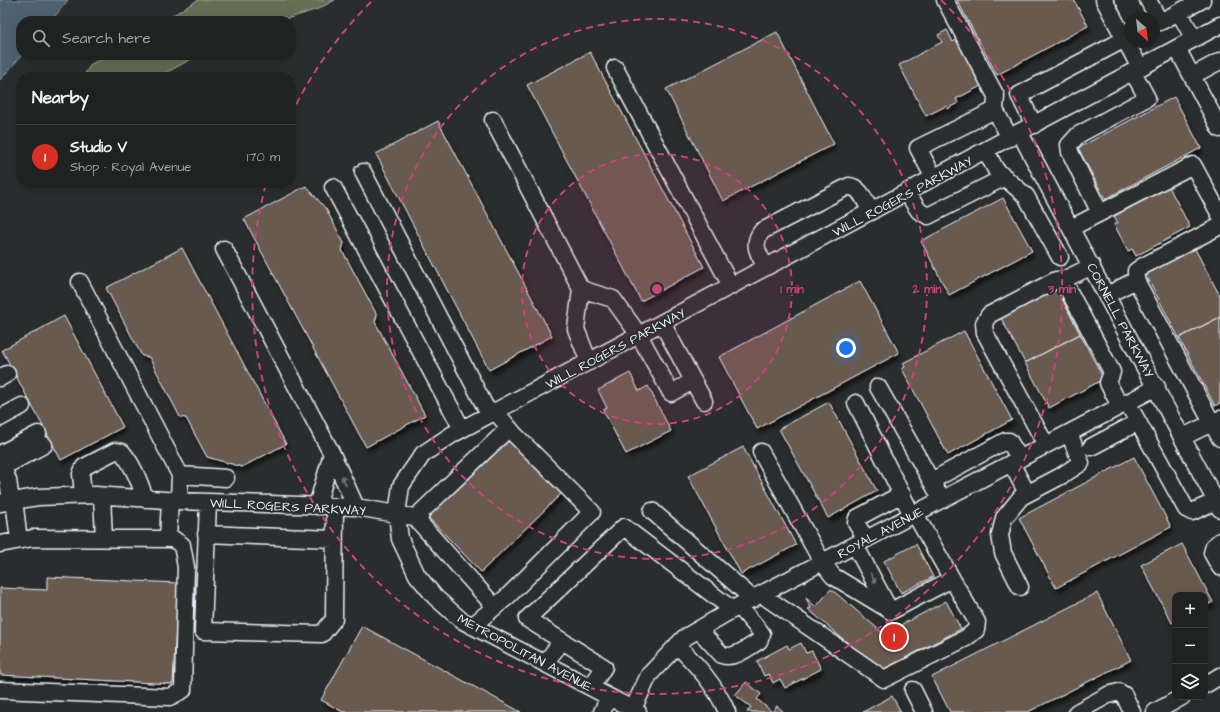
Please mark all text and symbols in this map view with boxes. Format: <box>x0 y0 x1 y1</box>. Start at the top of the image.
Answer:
north arrow <box>1124 12 1160 48</box>
search box <box>16 16 296 60</box>
icon: search <box>30 27 52 49</box>
text: Search here <box>62 28 151 49</box>
text: Nearby <box>32 86 89 110</box>
text: Studio V <box>70 137 127 158</box>
text: 1 <box>44 148 46 166</box>
text: 170 m <box>247 148 280 166</box>
street label: WILL ROGERS PARKWAY <box>829 152 976 241</box>
text: Shop · Royal Avenue <box>70 158 191 176</box>
street label: CORNELL PARKWAY <box>1082 260 1158 381</box>
text: 1 min <box>780 281 804 298</box>
text: 2 min <box>912 281 941 298</box>
text: 3 min <box>1047 281 1076 298</box>
centre of rings <box>650 282 664 296</box>
street label: WILL ROGERS PARKWAY <box>542 304 689 393</box>
your location <box>836 338 856 358</box>
one-way arrow <box>341 475 347 486</box>
street label: WILL ROGERS PARKWAY <box>210 494 366 520</box>
street label: ROYAL AVENUE <box>834 503 927 563</box>
one-way arrow <box>869 572 876 584</box>
map controls <box>1172 592 1208 700</box>
button: + <box>1172 592 1208 628</box>
street label: METROPOLITAN AVENUE <box>454 610 595 696</box>
pin: 1 <box>881 622 907 652</box>
button: − <box>1172 628 1208 664</box>
button: layers <box>1172 664 1208 700</box>

